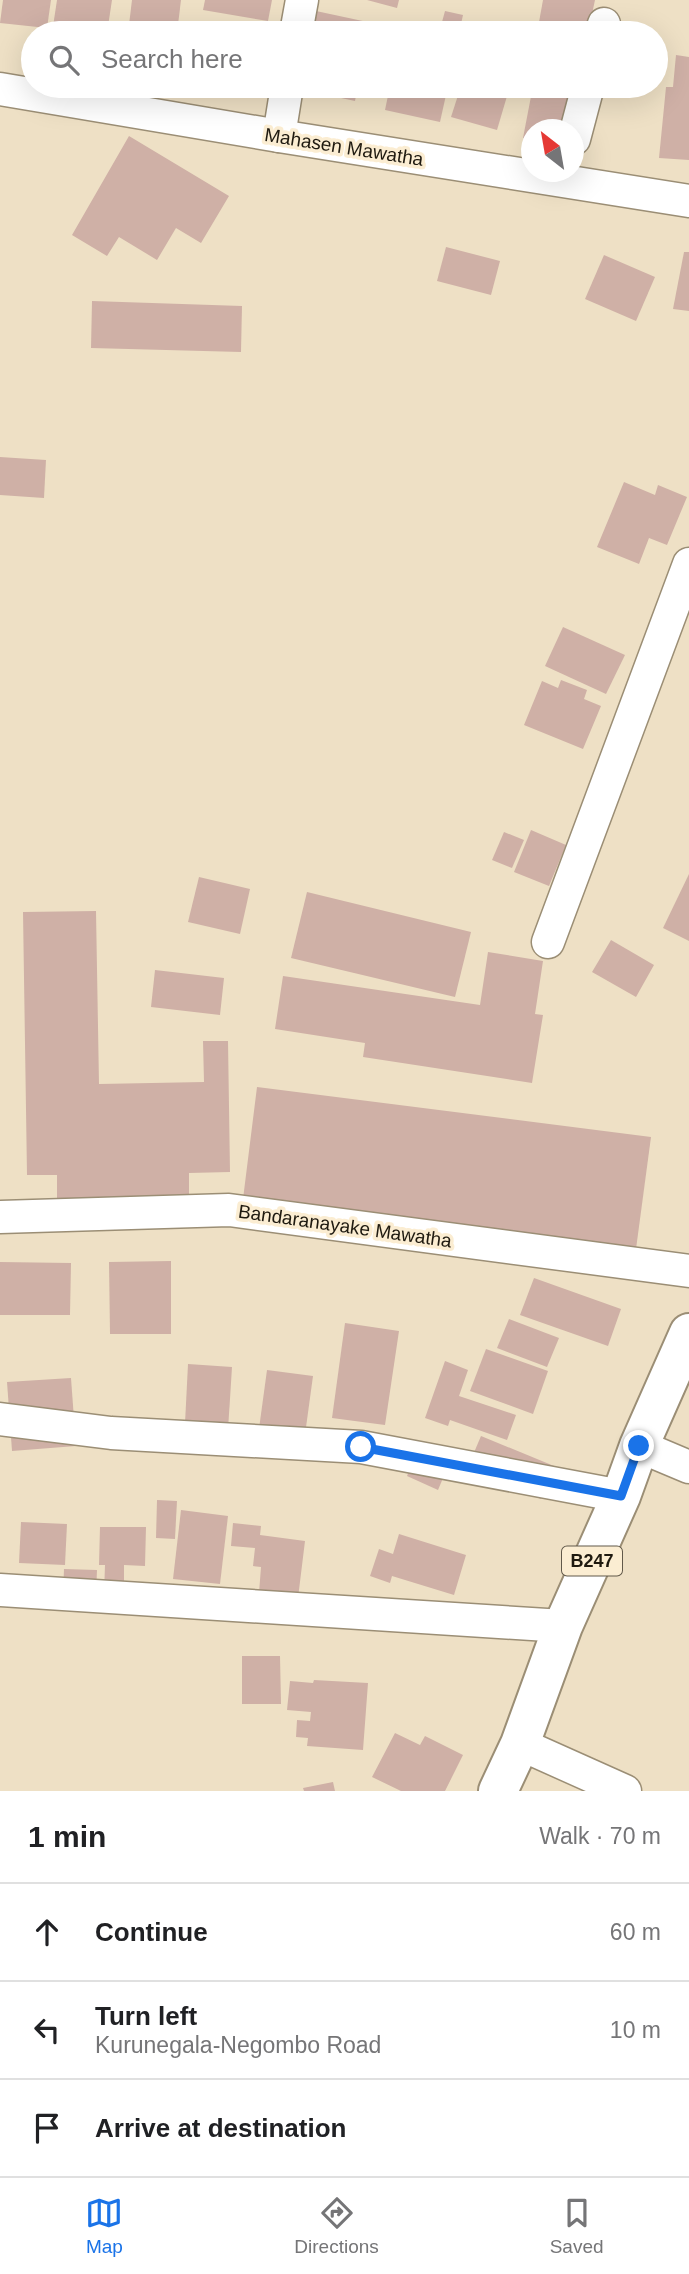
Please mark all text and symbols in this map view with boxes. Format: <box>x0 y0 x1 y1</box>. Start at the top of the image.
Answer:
search box <box>21 21 668 98</box>
icon: search <box>45 41 83 79</box>
text: Search here <box>101 44 243 74</box>
north arrow <box>521 119 584 182</box>
street label: Mahasen Mawatha <box>263 124 425 170</box>
street label: Bandaranayake Mawatha <box>237 1201 454 1251</box>
route end <box>623 1430 654 1461</box>
route start <box>345 1431 376 1462</box>
road number: B247 <box>562 1546 622 1576</box>
text: 1 min <box>28 1820 106 1853</box>
text: Walk · 70 m <box>539 1823 661 1849</box>
icon: ahead <box>28 1913 66 1951</box>
text: Continue <box>95 1917 208 1947</box>
text: 60 m <box>610 1919 661 1945</box>
text: Turn left <box>95 2001 197 2031</box>
icon: left <box>28 2011 66 2049</box>
text: 10 m <box>610 2017 661 2043</box>
text: Kurunegala-Negombo Road <box>95 2032 381 2058</box>
icon: arrive <box>28 2109 66 2147</box>
text: Arrive at destination <box>95 2113 346 2143</box>
tab: Map <box>85 2194 123 2258</box>
tab: Directions <box>294 2194 379 2258</box>
tab: Saved <box>550 2194 604 2258</box>

